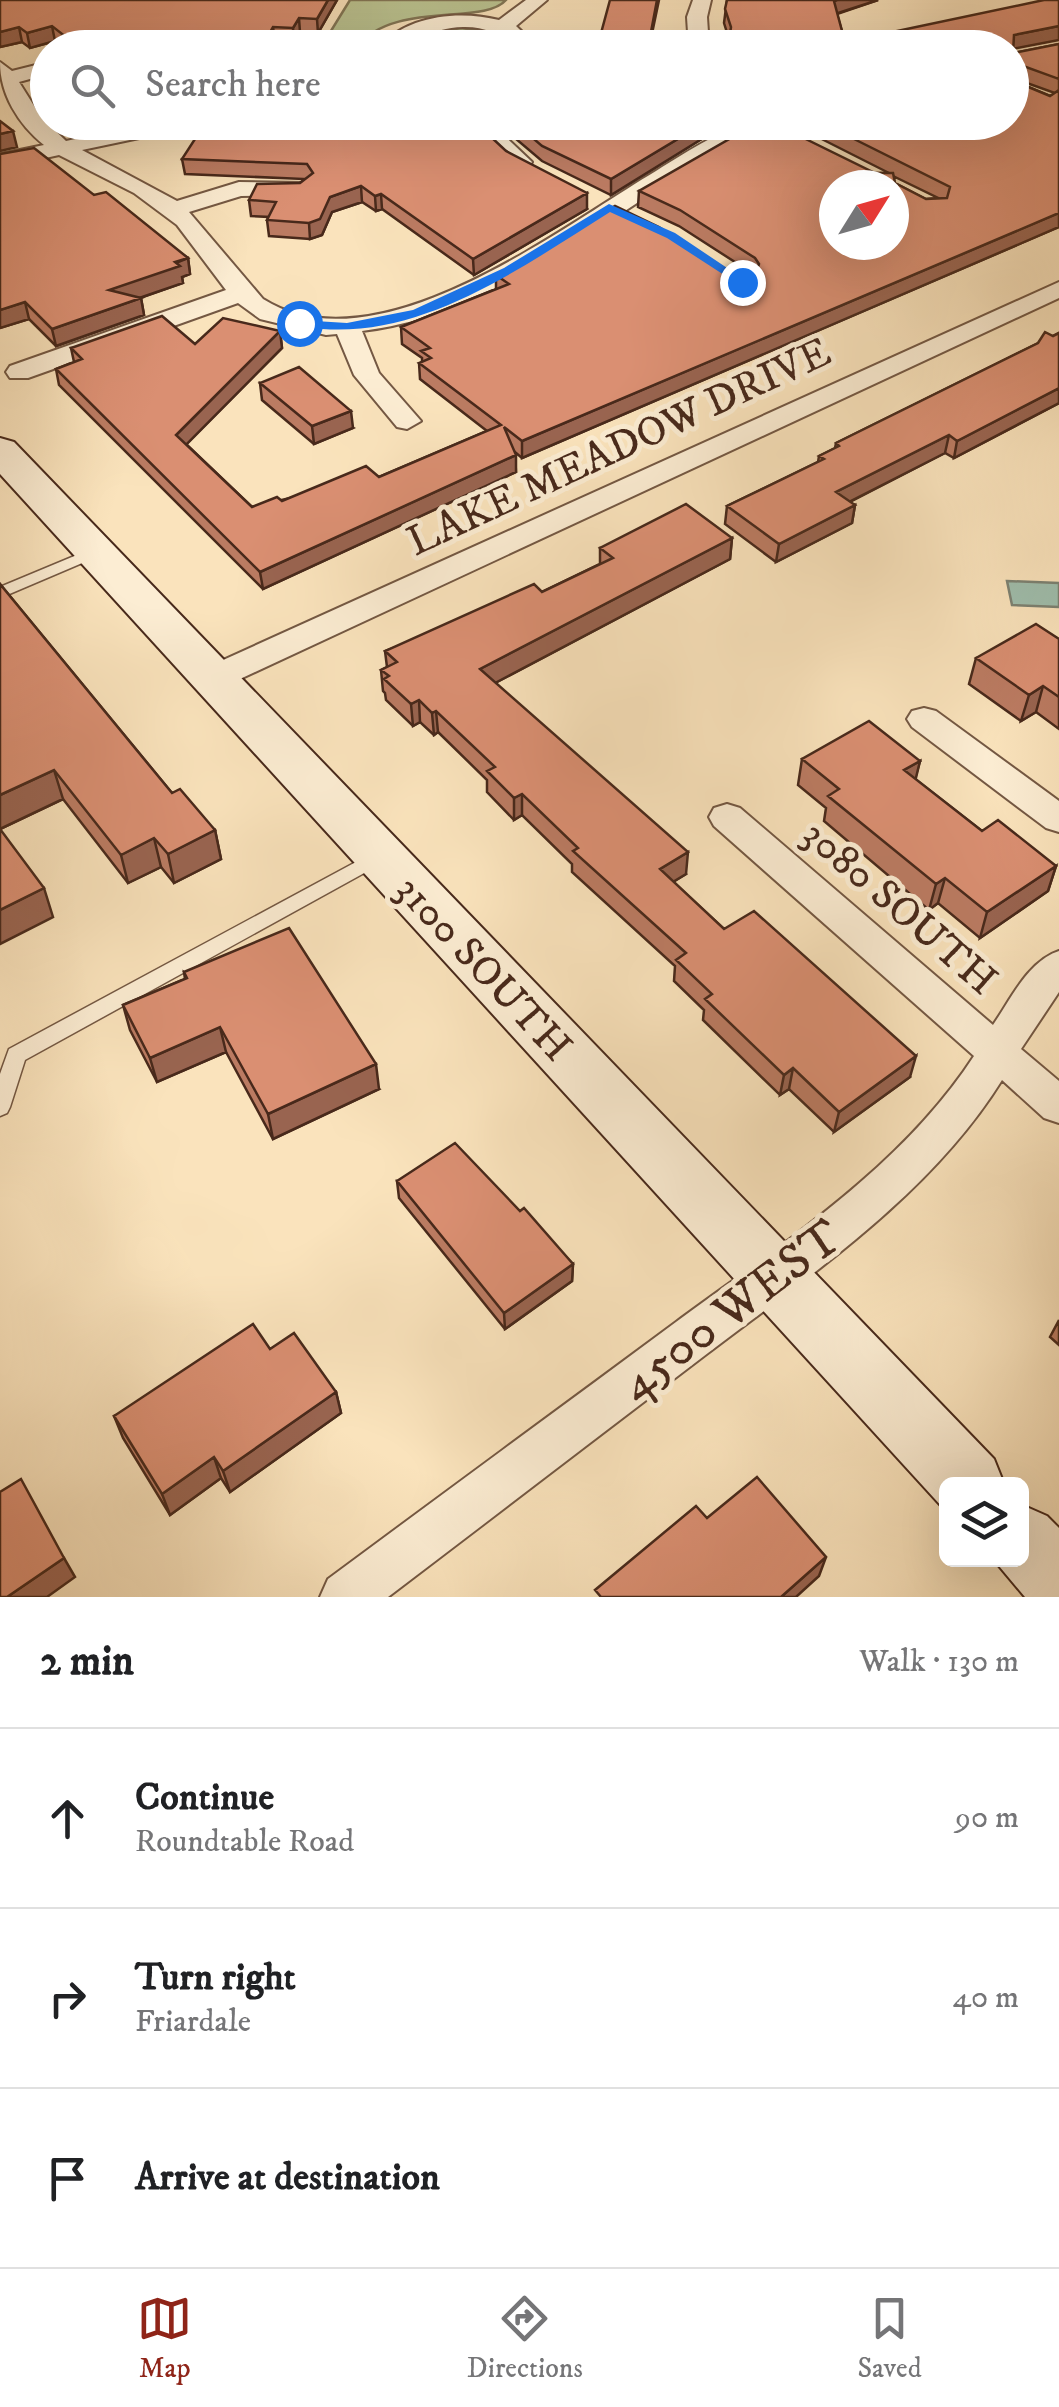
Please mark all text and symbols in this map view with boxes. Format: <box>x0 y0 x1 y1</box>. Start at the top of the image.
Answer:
search box <box>30 30 1029 140</box>
icon: search <box>65 58 120 113</box>
text: Search here <box>145 61 321 109</box>
north arrow <box>819 170 909 260</box>
route end <box>720 260 766 306</box>
route start <box>277 301 323 347</box>
street label: LAKE MEADOW DRIVE <box>399 327 839 569</box>
street label: 3080 SOUTH <box>791 809 1007 1007</box>
street label: 3100 SOUTH <box>383 865 582 1073</box>
street label: 4500 WEST <box>607 1206 855 1415</box>
map controls <box>939 1477 1029 1567</box>
button: layers <box>939 1477 1029 1567</box>
text: 2 min <box>40 1636 134 1688</box>
text: Walk · 130 m <box>859 1642 1019 1682</box>
text: Continue <box>135 1774 274 1822</box>
icon: ahead <box>40 1791 95 1846</box>
text: 90 m <box>955 1798 1019 1838</box>
text: Roundtable Road <box>135 1822 354 1862</box>
text: Turn right <box>135 1954 296 2002</box>
icon: right <box>40 1971 95 2026</box>
text: 40 m <box>952 1978 1019 2018</box>
text: Friardale <box>135 2002 251 2042</box>
icon: arrive <box>40 2151 95 2206</box>
text: Arrive at destination <box>135 2154 440 2202</box>
tab: Map <box>137 2291 192 2386</box>
tab: Directions <box>467 2291 583 2386</box>
tab: Saved <box>857 2291 922 2386</box>

